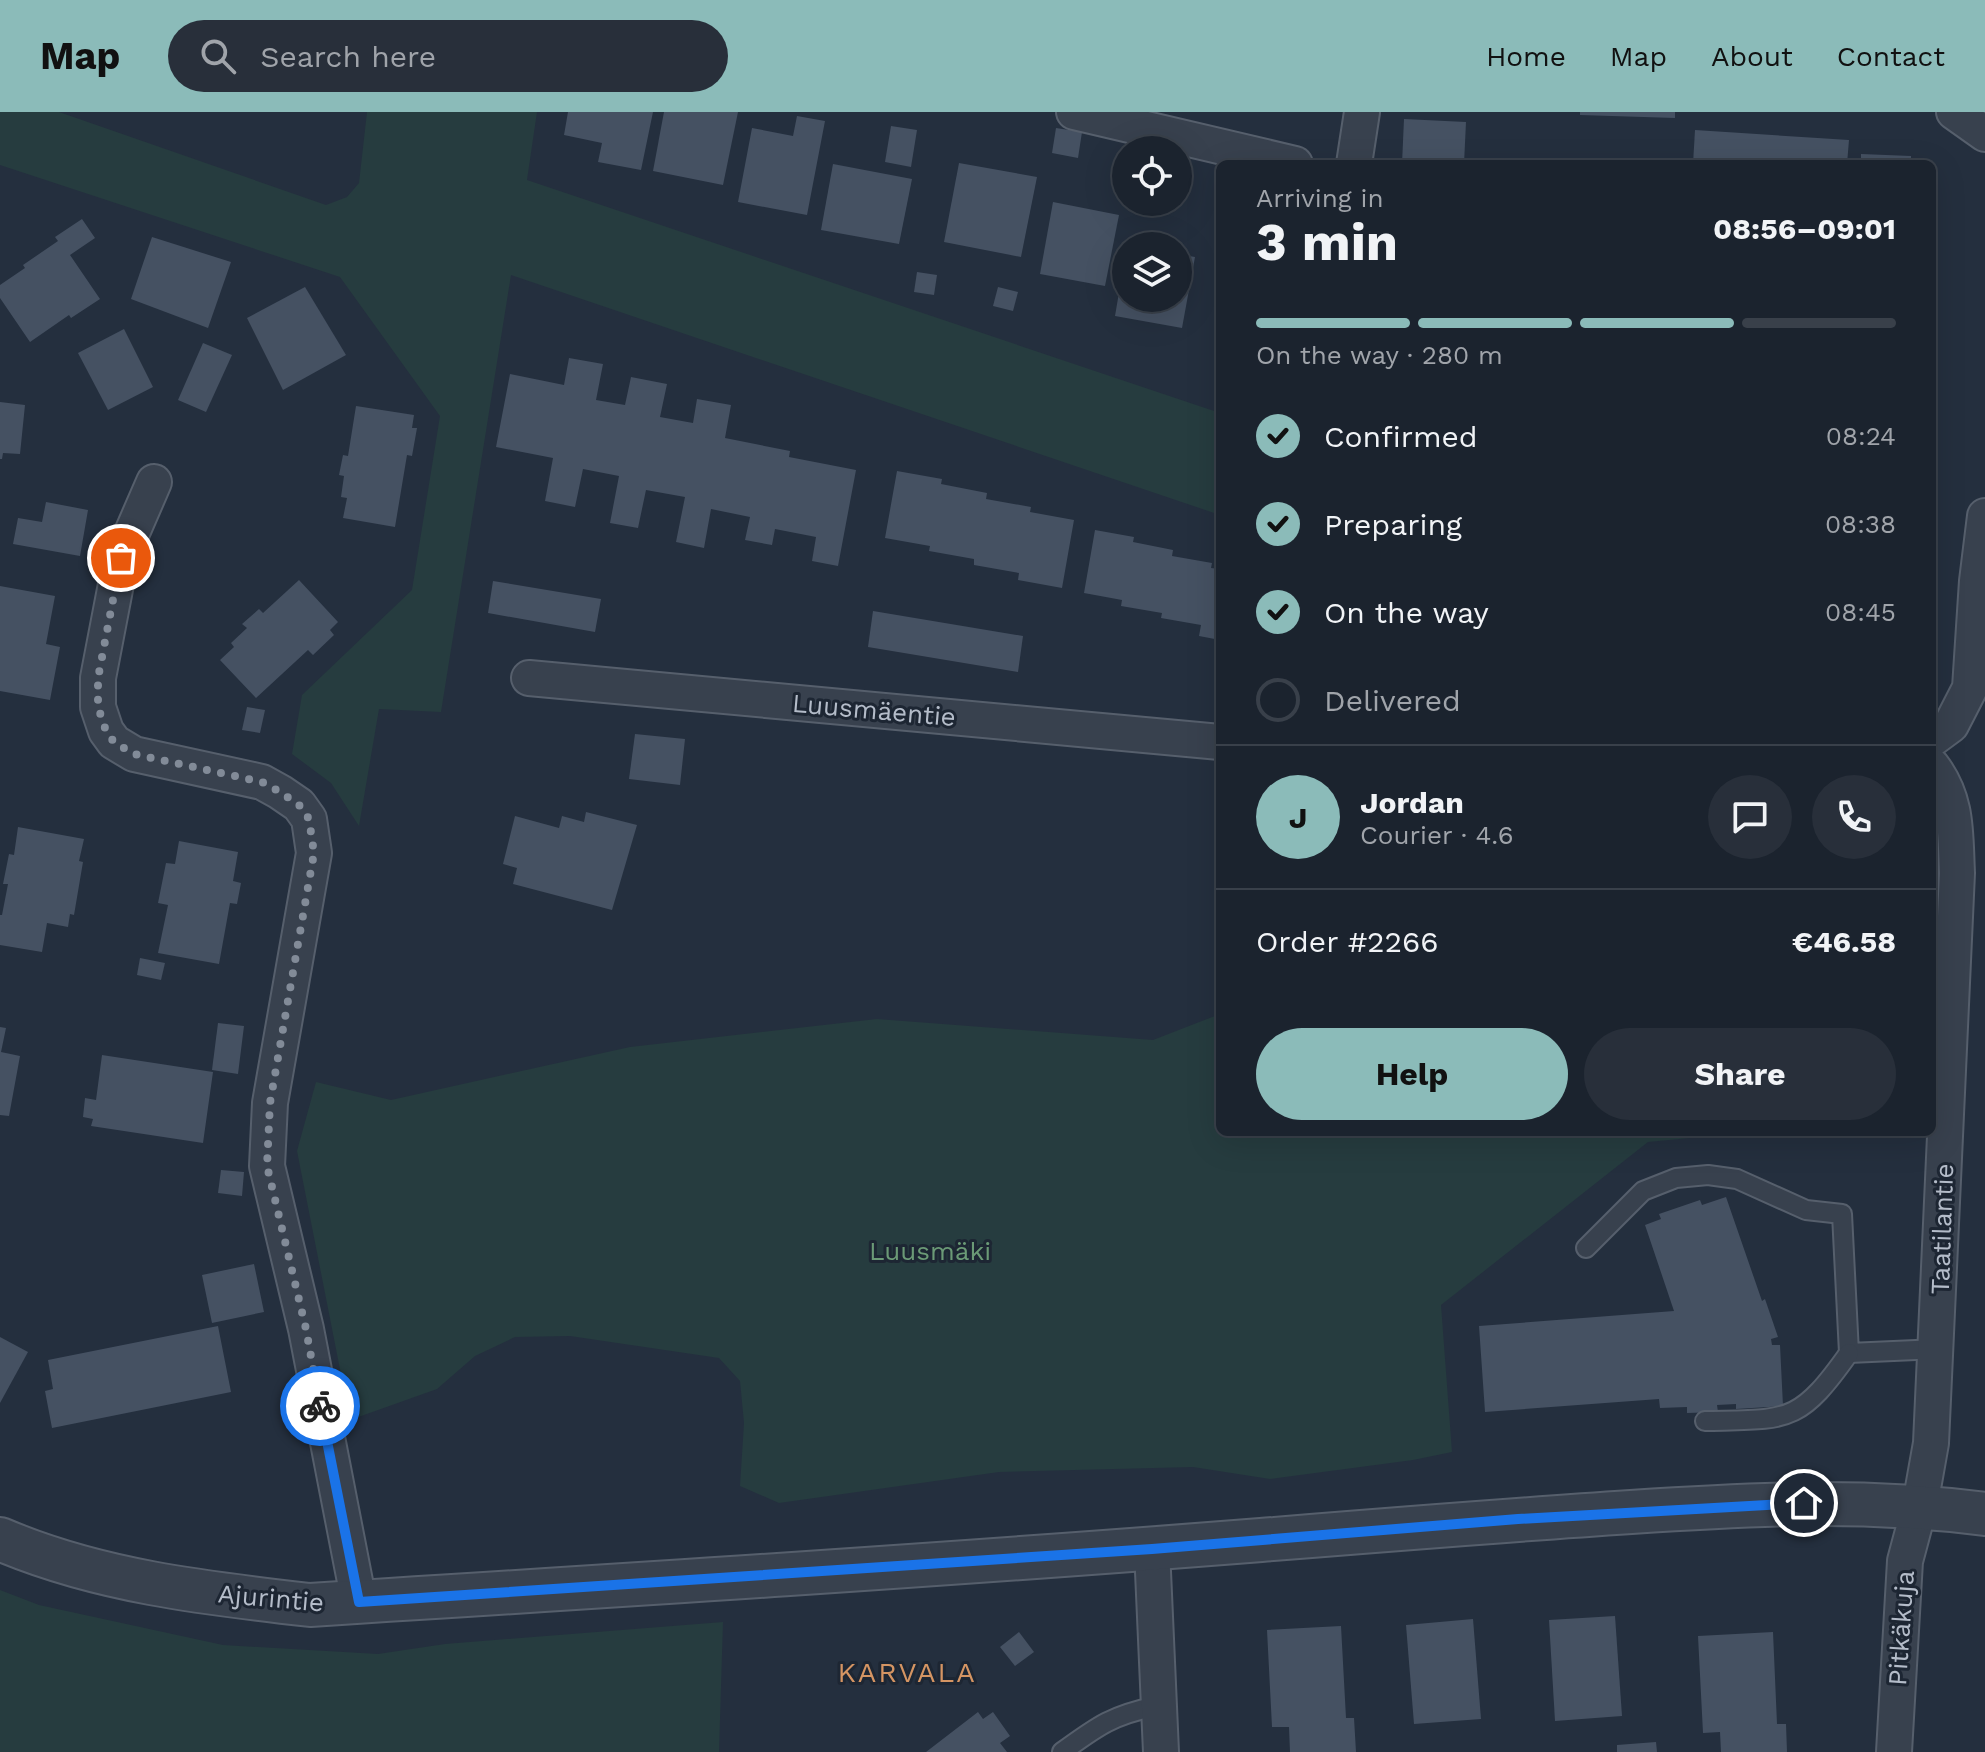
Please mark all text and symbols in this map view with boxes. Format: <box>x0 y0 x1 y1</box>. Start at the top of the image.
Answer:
search box <box>168 20 728 92</box>
text: Map <box>40 34 120 78</box>
icon: search <box>196 34 240 78</box>
text: Search here <box>260 39 436 74</box>
text: Home <box>1486 40 1566 73</box>
text: Map <box>1610 40 1667 73</box>
text: About <box>1711 40 1793 73</box>
text: Contact <box>1837 40 1945 73</box>
map controls <box>1112 136 1192 312</box>
button: locate <box>1112 136 1192 216</box>
text: Arriving in <box>1256 183 1384 213</box>
text: 08:56–09:01 <box>1713 211 1896 246</box>
text: 3 min <box>1256 212 1398 273</box>
button: layers <box>1112 232 1192 312</box>
text: On the way · 280 m <box>1256 340 1503 370</box>
icon: check <box>1256 414 1300 458</box>
text: Confirmed <box>1324 419 1478 454</box>
text: 08:24 <box>1826 421 1896 451</box>
icon: check <box>1256 502 1300 546</box>
text: Preparing <box>1324 507 1462 542</box>
text: 08:38 <box>1825 509 1896 539</box>
pin <box>87 524 155 592</box>
icon: bag <box>99 536 143 580</box>
icon: check <box>1256 590 1300 634</box>
text: On the way <box>1324 595 1489 630</box>
text: 08:45 <box>1825 597 1896 627</box>
text: Delivered <box>1324 683 1461 718</box>
street label: Luusmäentie <box>791 688 957 732</box>
button: chat <box>1708 775 1792 859</box>
button: phone <box>1812 775 1896 859</box>
text: Jordan <box>1360 785 1464 820</box>
text: J <box>1289 800 1307 835</box>
text: Courier · 4.6 <box>1360 820 1514 850</box>
text: Order #2266 <box>1256 924 1439 959</box>
text: €46.58 <box>1792 924 1896 959</box>
button: Help <box>1256 1028 1568 1120</box>
button: Share <box>1584 1028 1896 1120</box>
street label: Taatilantie <box>1925 1163 1959 1295</box>
park label: Luusmäki <box>869 1236 991 1266</box>
courier <box>280 1366 360 1446</box>
icon: bike <box>298 1384 342 1428</box>
pin <box>1770 1469 1838 1537</box>
icon: home <box>1782 1481 1826 1525</box>
street label: Pitkäkuja <box>1882 1569 1920 1687</box>
street label: Ajurintie <box>217 1578 325 1618</box>
district label: KARVALA <box>837 1656 977 1689</box>

